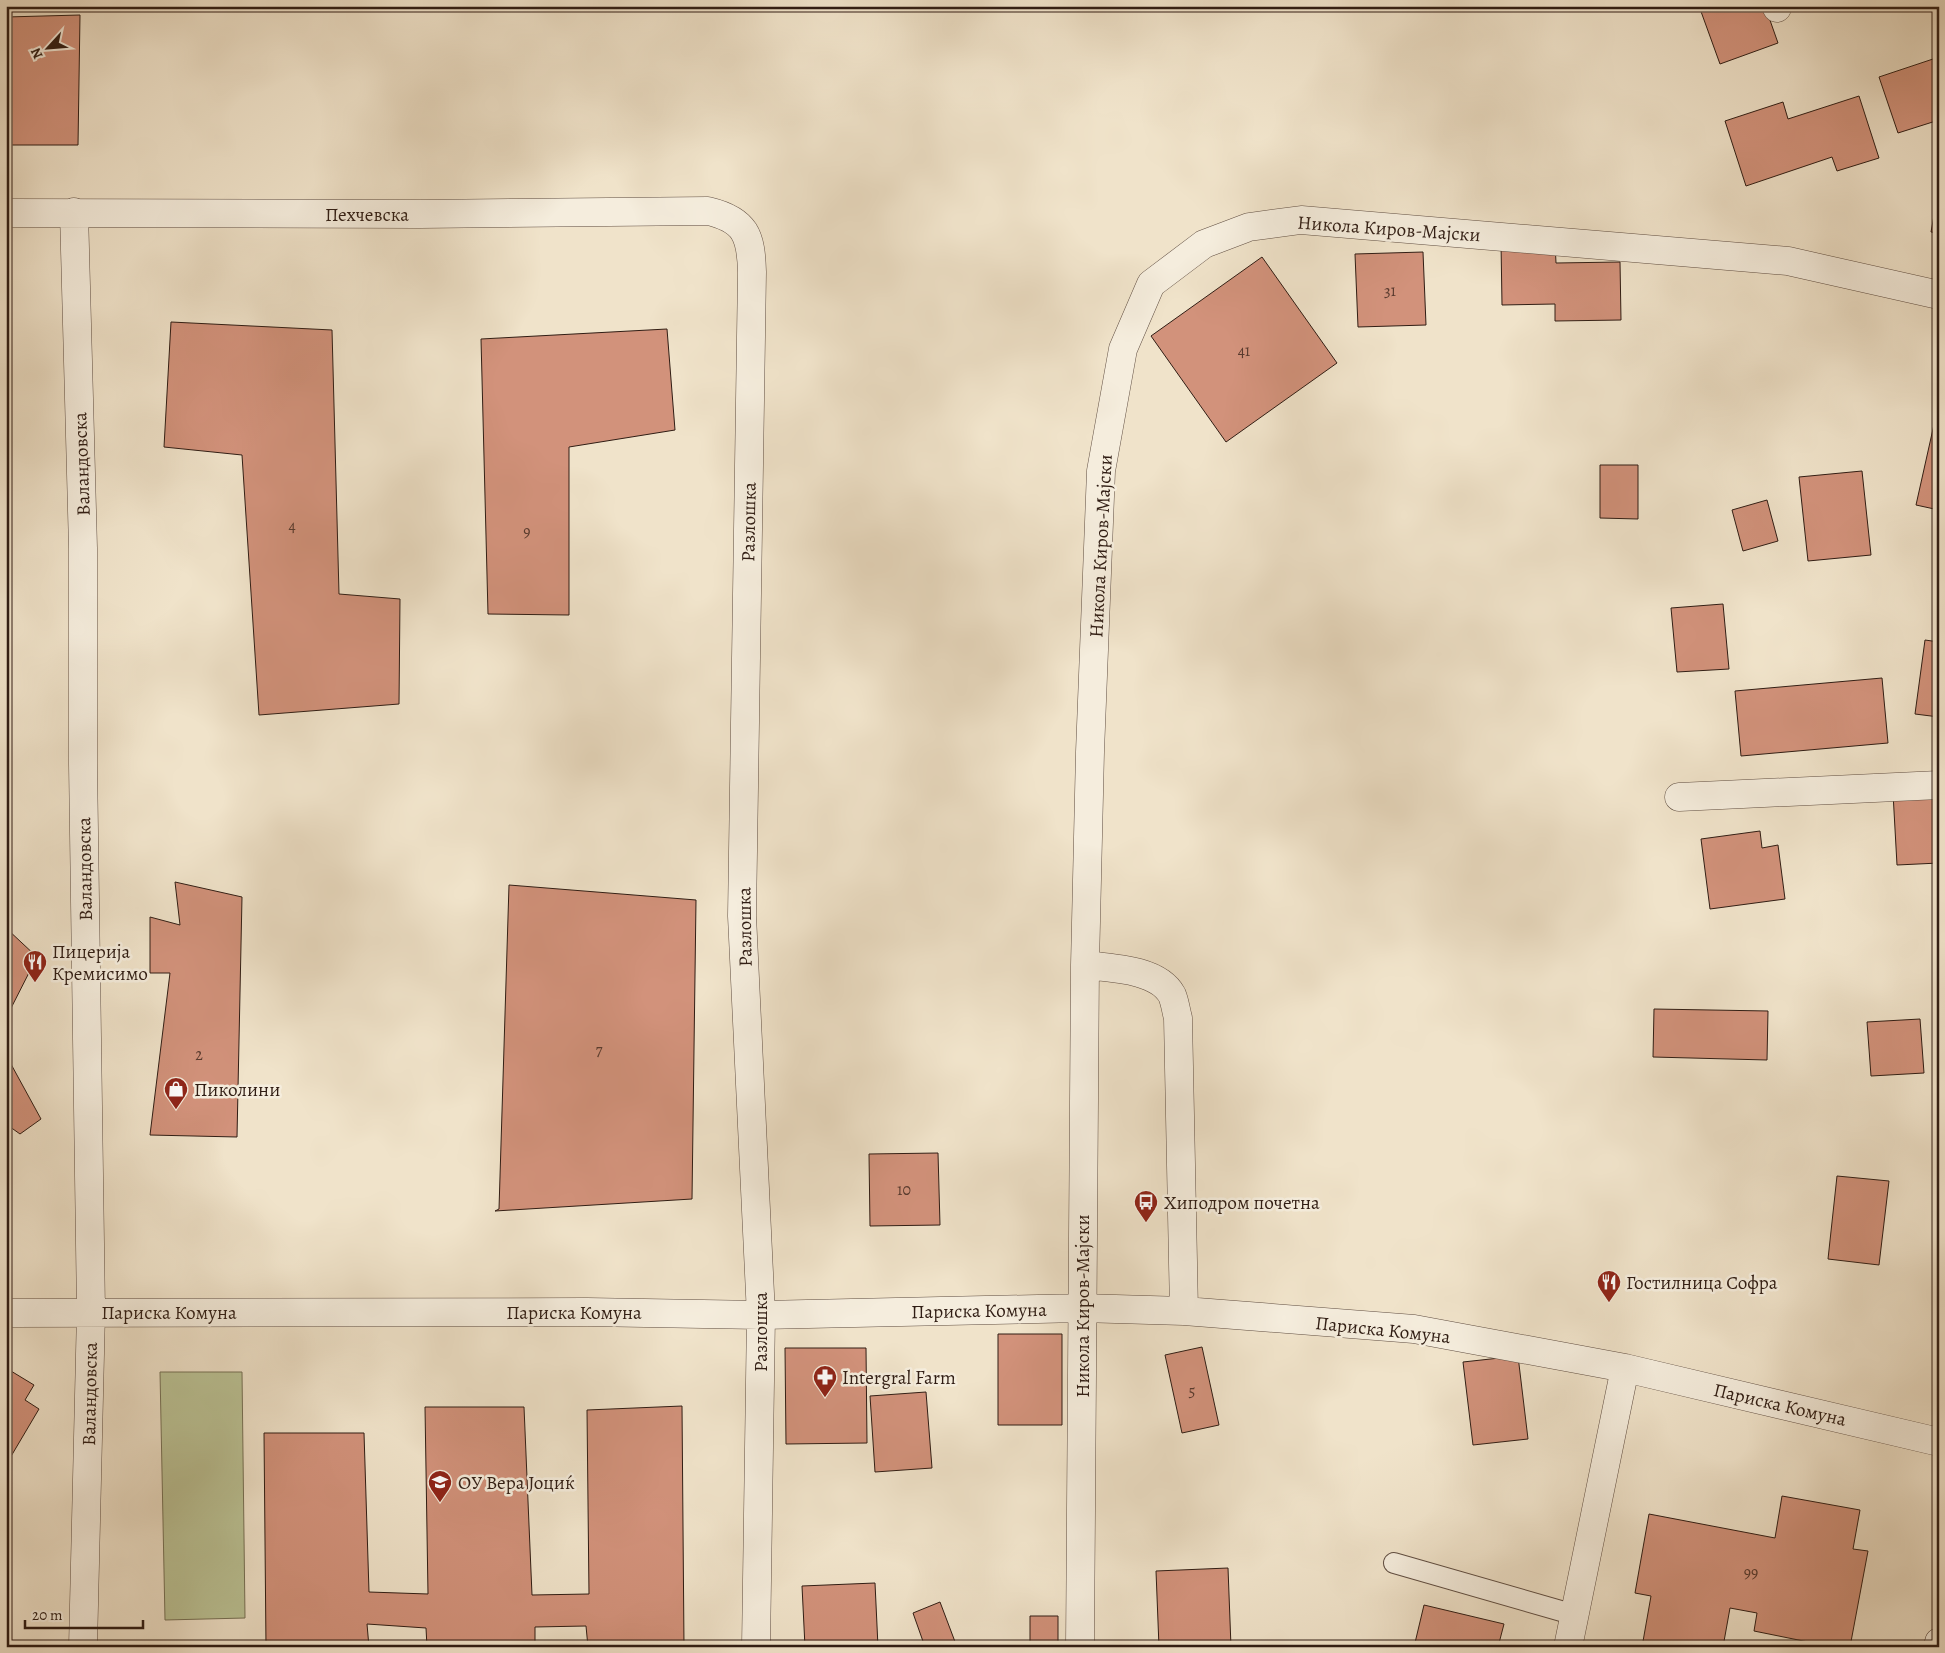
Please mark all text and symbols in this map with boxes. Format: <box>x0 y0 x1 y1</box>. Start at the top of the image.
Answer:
north arrow <box>22 22 72 72</box>
text: N <box>26 45 48 62</box>
street label: Пехчевска <box>325 202 409 228</box>
street label: Никола Киров-Мајски <box>1296 210 1481 248</box>
house number: 31 <box>1384 280 1397 302</box>
house number: 41 <box>1238 340 1251 362</box>
street label: Валандовска <box>67 411 97 516</box>
street label: Никола Киров-Мајски <box>1083 454 1119 638</box>
street label: Разлошка <box>735 482 763 562</box>
house number: 4 <box>288 515 296 537</box>
house number: 9 <box>523 521 531 543</box>
street label: Валандовска <box>71 817 99 921</box>
street label: Разлошка <box>731 887 759 967</box>
place label: Пицерија Кремисимо <box>52 939 148 987</box>
restaurant icon: Пицерија Кремисимо <box>22 949 48 983</box>
house number: 7 <box>596 1039 603 1061</box>
house number: 2 <box>195 1044 203 1066</box>
shop icon: Пиколини <box>163 1076 189 1110</box>
place label: Пиколини <box>194 1077 280 1103</box>
house number: 10 <box>897 1179 911 1201</box>
bus stop icon: Хиподром почетна <box>1133 1189 1159 1223</box>
place label: Хиподром почетна <box>1164 1190 1320 1216</box>
street label: Никола Киров-Мајски <box>1070 1214 1096 1398</box>
restaurant icon: Гостилница Софра <box>1596 1269 1622 1303</box>
place label: Гостилница Софра <box>1626 1270 1778 1296</box>
street label: Разлошка <box>748 1292 774 1372</box>
street label: Париска Комуна <box>911 1297 1047 1325</box>
street label: Париска Комуна <box>101 1300 237 1326</box>
street label: Париска Комуна <box>506 1300 642 1326</box>
street label: Париска Комуна <box>1314 1310 1452 1350</box>
street label: Валандовска <box>76 1342 104 1446</box>
pharmacy icon: Intergral Farm <box>812 1364 838 1398</box>
place label: Intergral Farm <box>842 1365 956 1391</box>
street label: Париска Комуна <box>1711 1377 1849 1433</box>
house number: 5 <box>1189 1380 1196 1402</box>
school or university icon: ОУ Вера Јоциќ <box>427 1469 453 1503</box>
place label: ОУ Вера Јоциќ <box>458 1470 575 1496</box>
house number: 99 <box>1744 1562 1758 1584</box>
scale bar <box>25 1598 142 1630</box>
text: 20 m <box>32 1605 63 1625</box>

